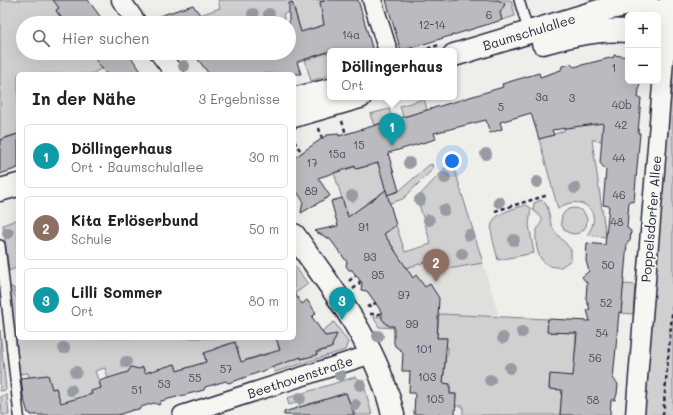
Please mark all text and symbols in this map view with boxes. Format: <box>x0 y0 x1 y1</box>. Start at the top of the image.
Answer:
house number: 6 <box>486 7 492 22</box>
street label: Baumschulallee <box>480 9 577 54</box>
map controls <box>625 12 661 84</box>
button: + <box>625 12 661 48</box>
search box <box>16 16 296 60</box>
house number: 12-14 <box>418 17 446 32</box>
icon: search <box>30 27 52 49</box>
house number: 14a <box>342 27 360 42</box>
text: Hier suchen <box>62 28 149 48</box>
popup <box>327 48 457 100</box>
button: − <box>625 48 661 84</box>
text: Döllingerhaus <box>341 56 443 76</box>
house number: 1 <box>612 60 616 75</box>
text: Ort <box>341 76 364 93</box>
text: In der Nähe <box>32 87 136 109</box>
house number: 3a <box>535 89 549 104</box>
text: 3 Ergebnisse <box>199 90 280 107</box>
house number: 3 <box>569 90 576 105</box>
house number: 40b <box>612 97 632 112</box>
house number: 5 <box>498 99 504 114</box>
pin: 1 <box>379 113 405 146</box>
house number: 42 <box>615 117 627 132</box>
house number: 15 <box>353 137 365 152</box>
text: Döllingerhaus <box>71 138 172 158</box>
house number: 15a <box>328 146 346 161</box>
text: 1 <box>43 148 49 165</box>
text: 30 m <box>249 148 279 165</box>
house number: 44 <box>613 150 626 165</box>
your location <box>442 151 462 171</box>
house number: 17 <box>306 155 318 170</box>
street label: Poppelsdorfer Allee <box>636 155 665 283</box>
text: Ort · Baumschulallee <box>71 158 204 175</box>
house number: 89 <box>304 183 318 198</box>
house number: 46 <box>612 187 626 202</box>
text: Kita Erlöserbund <box>71 210 198 230</box>
house number: 48 <box>610 214 624 229</box>
house number: 91 <box>358 219 370 234</box>
text: 2 <box>42 220 50 237</box>
text: 50 m <box>249 220 279 237</box>
text: Schule <box>71 230 112 247</box>
house number: 93 <box>364 249 377 264</box>
pin: 2 <box>423 249 449 282</box>
house number: 50 <box>601 257 615 272</box>
house number: 95 <box>372 267 384 282</box>
text: Lilli Sommer <box>71 282 162 302</box>
pin: 3 <box>329 287 355 320</box>
house number: 97 <box>398 287 410 302</box>
text: 3 <box>42 292 50 309</box>
text: 80 m <box>249 292 279 309</box>
house number: 52 <box>600 295 612 310</box>
text: Ort <box>71 302 94 319</box>
house number: 99 <box>405 316 419 331</box>
house number: 54 <box>596 325 609 340</box>
house number: 101 <box>416 341 432 356</box>
house number: 56 <box>588 350 602 365</box>
street label: Beethovenstraße <box>245 351 355 402</box>
house number: 57 <box>220 361 232 376</box>
house number: 103 <box>418 369 437 384</box>
house number: 55 <box>189 370 201 385</box>
house number: 53 <box>158 376 171 391</box>
house number: 51 <box>131 382 143 397</box>
house number: 105 <box>426 391 444 406</box>
house number: 58 <box>586 392 600 407</box>

